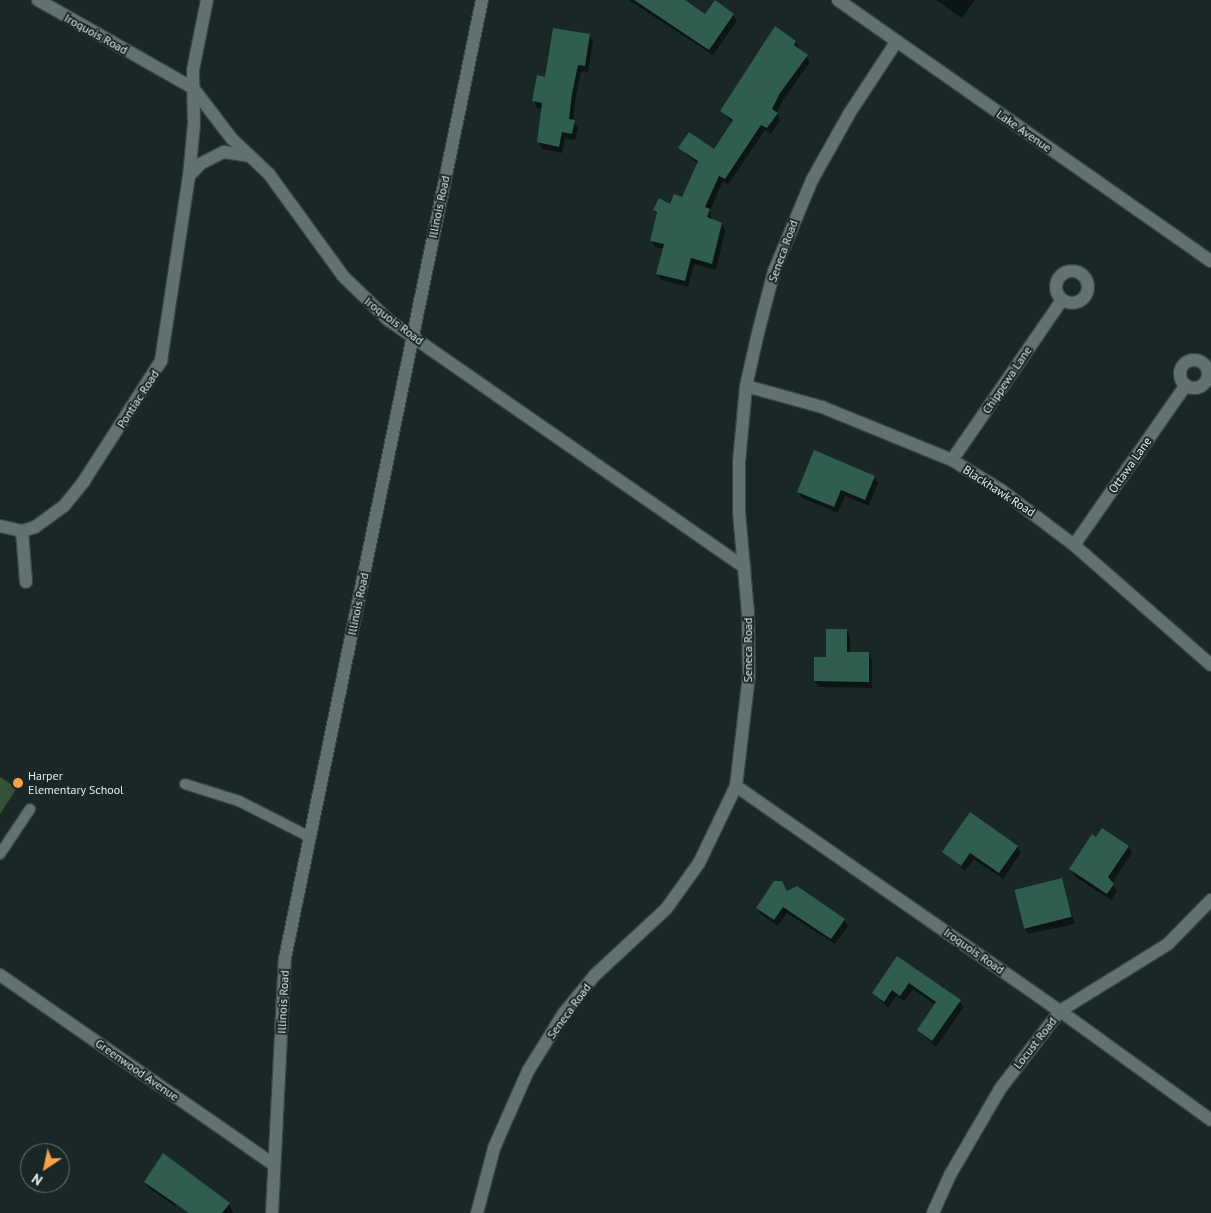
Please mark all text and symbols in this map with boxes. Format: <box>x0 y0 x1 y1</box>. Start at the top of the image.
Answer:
street label: Iroquois Road <box>62 11 130 57</box>
street label: Lake Avenue <box>994 107 1054 155</box>
street label: Illinois Road <box>425 174 453 240</box>
street label: Seneca Road <box>765 218 801 284</box>
street label: Iroquois Road <box>362 294 426 348</box>
street label: Chippewa Lane <box>979 344 1035 416</box>
street label: Pontiac Road <box>114 367 162 431</box>
street label: Ottawa Lane <box>1106 434 1154 496</box>
street label: Blackhawk Road <box>960 462 1038 520</box>
street label: Illinois Road <box>344 571 372 637</box>
street label: Seneca Road <box>741 618 755 682</box>
place label: Harper Elementary School <box>28 769 124 797</box>
marker: Harper Elementary School <box>12 777 24 789</box>
street label: Iroquois Road <box>941 925 1007 977</box>
street label: Illinois Road <box>274 970 292 1034</box>
street label: Seneca Road <box>544 980 594 1042</box>
street label: Locust Road <box>1010 1014 1060 1072</box>
street label: Greenwood Avenue <box>92 1036 182 1104</box>
north arrow <box>20 1143 70 1193</box>
text: N <box>28 1170 46 1190</box>

